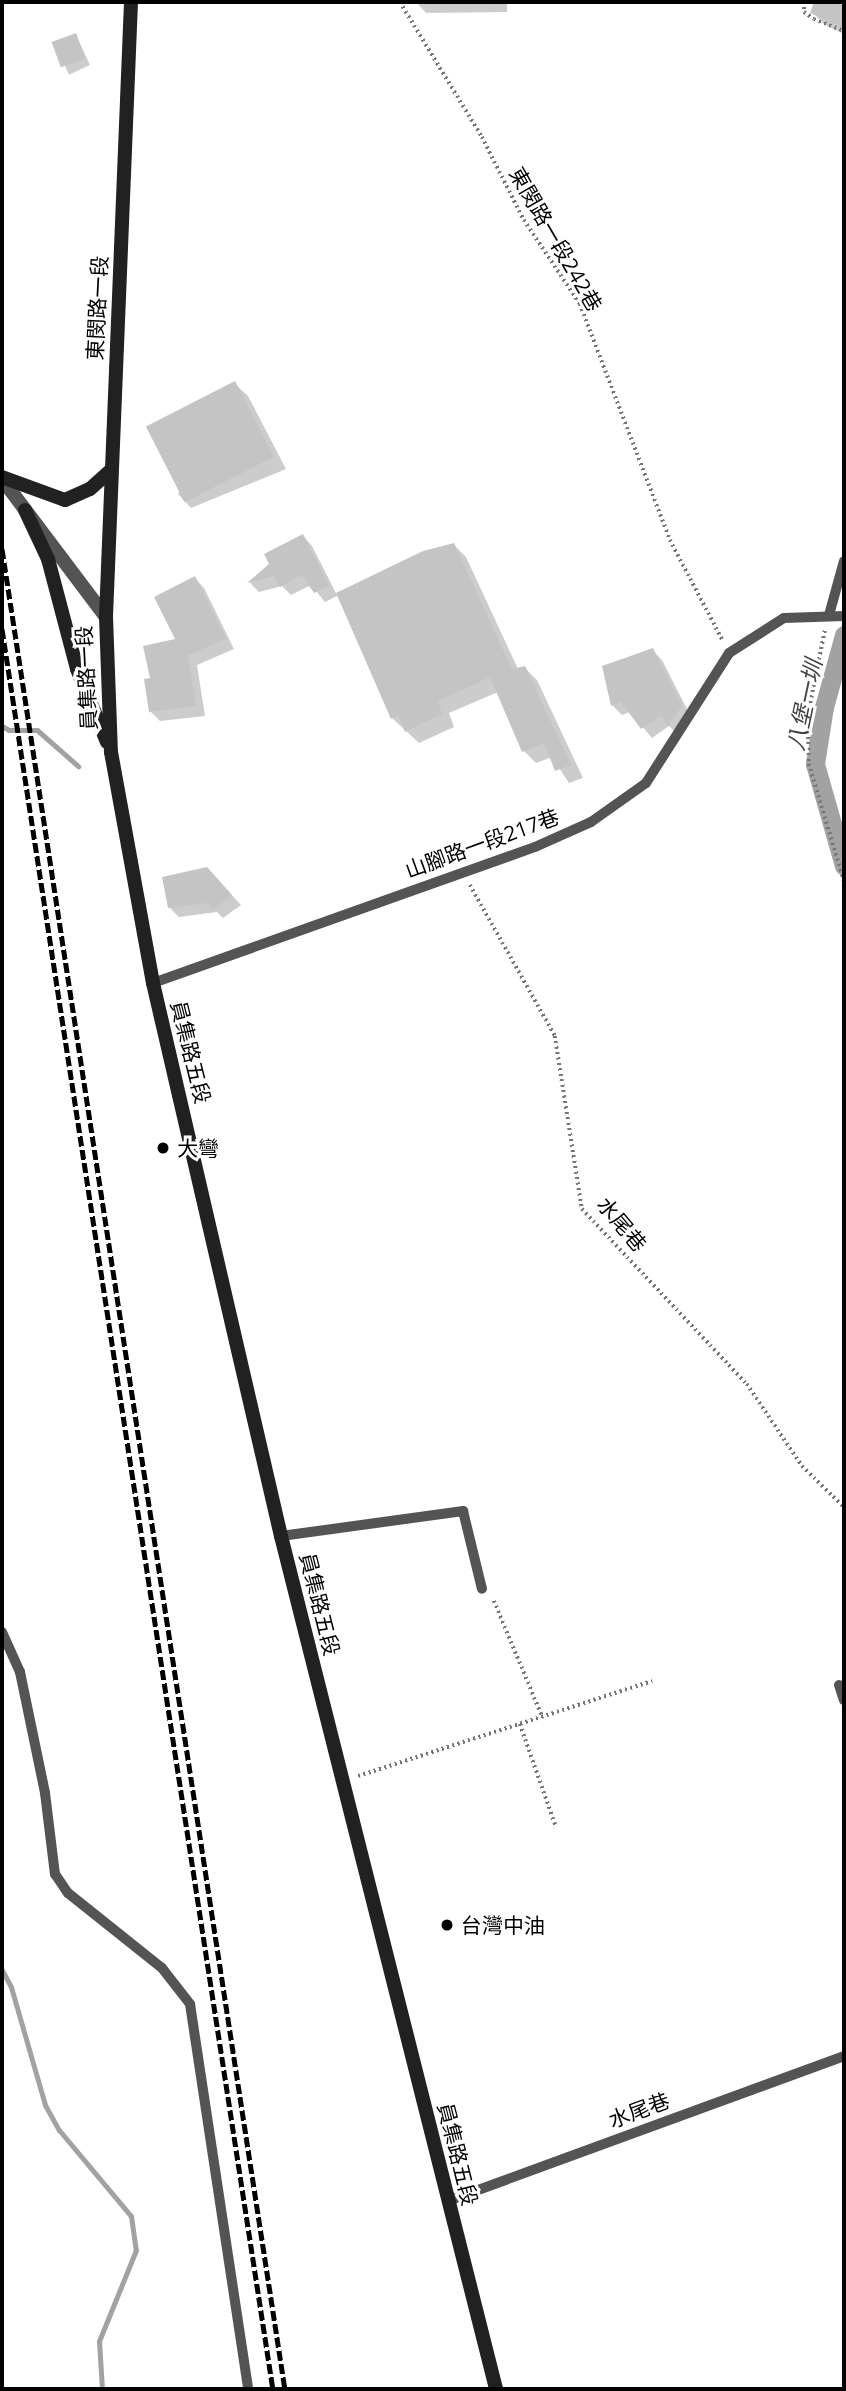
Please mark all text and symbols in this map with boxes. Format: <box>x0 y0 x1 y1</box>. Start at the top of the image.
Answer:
street label: 東閔路一段242巷 <box>505 163 607 315</box>
street label: 東閔路一段 <box>82 255 112 361</box>
street label: 員集路一段 <box>71 625 101 731</box>
water label: 八堡一圳 <box>781 657 827 753</box>
street label: 山腳路一段217巷 <box>402 803 562 883</box>
street label: 員集路五段 <box>166 998 216 1106</box>
place label: 大彎 <box>177 1135 219 1161</box>
marker: 大彎 <box>155 1140 171 1156</box>
street label: 水尾巷 <box>592 1192 652 1256</box>
street label: 員集路五段 <box>295 1550 345 1658</box>
place label: 台灣中油 <box>461 1912 545 1938</box>
marker: 台灣中油 <box>439 1917 455 1933</box>
street label: 水尾巷 <box>605 2087 673 2133</box>
street label: 員集路五段 <box>433 2100 483 2208</box>

